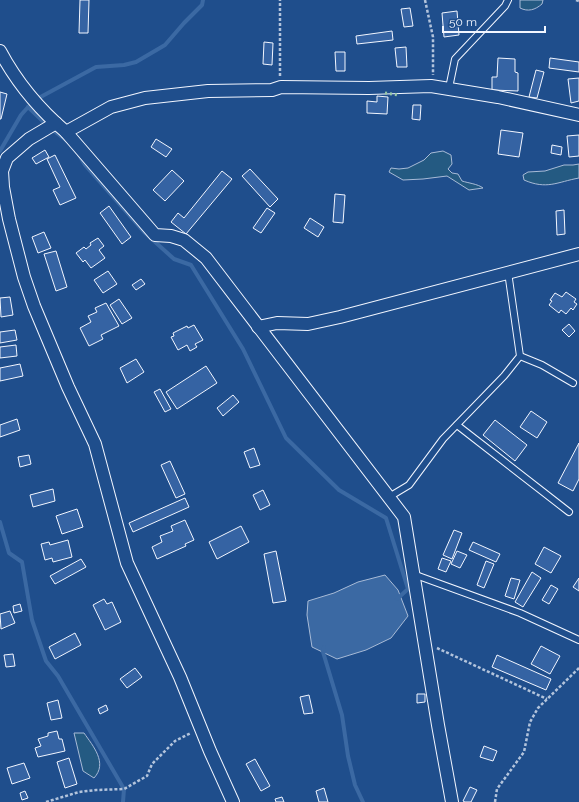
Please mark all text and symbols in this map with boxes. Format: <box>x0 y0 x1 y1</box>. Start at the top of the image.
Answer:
scale bar <box>443 8 545 34</box>
text: 50 m <box>449 15 477 29</box>

